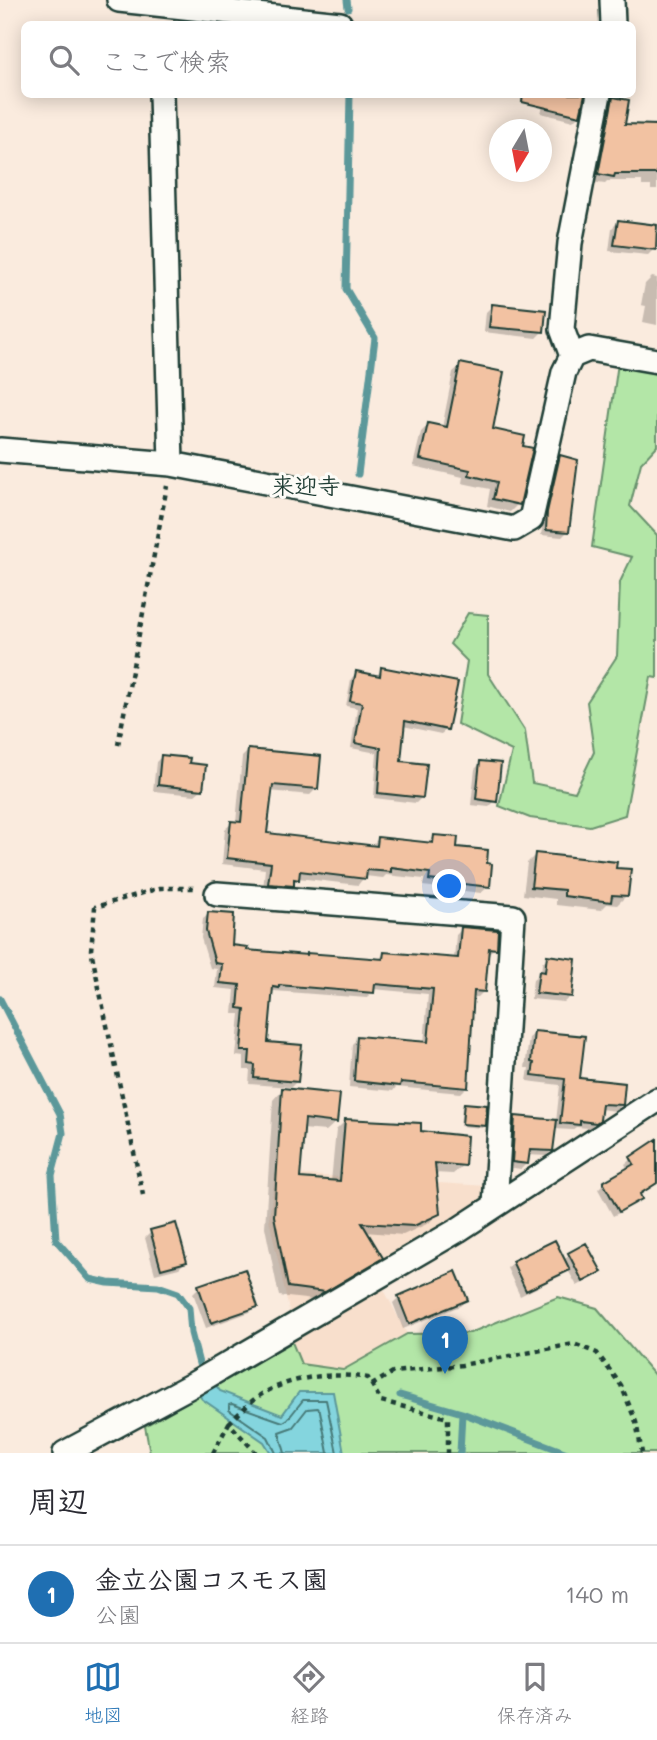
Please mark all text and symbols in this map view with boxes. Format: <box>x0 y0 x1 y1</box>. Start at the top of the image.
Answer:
search box <box>21 21 636 98</box>
icon: search <box>45 41 83 79</box>
text: ここで検索 <box>101 44 231 78</box>
north arrow <box>489 119 552 182</box>
district label: 来迎寺 <box>272 470 341 500</box>
your location <box>432 869 466 903</box>
pin: 1 <box>422 1316 468 1374</box>
text: 周辺 <box>28 1480 88 1520</box>
text: 金立公園コスモス園 <box>95 1562 328 1596</box>
text: 1 <box>46 1579 56 1609</box>
text: 140 m <box>565 1579 629 1609</box>
text: 公園 <box>95 1599 141 1629</box>
tab: 地図 <box>84 1658 122 1727</box>
tab: 経路 <box>290 1658 329 1727</box>
tab: 保存済み <box>497 1658 573 1727</box>

